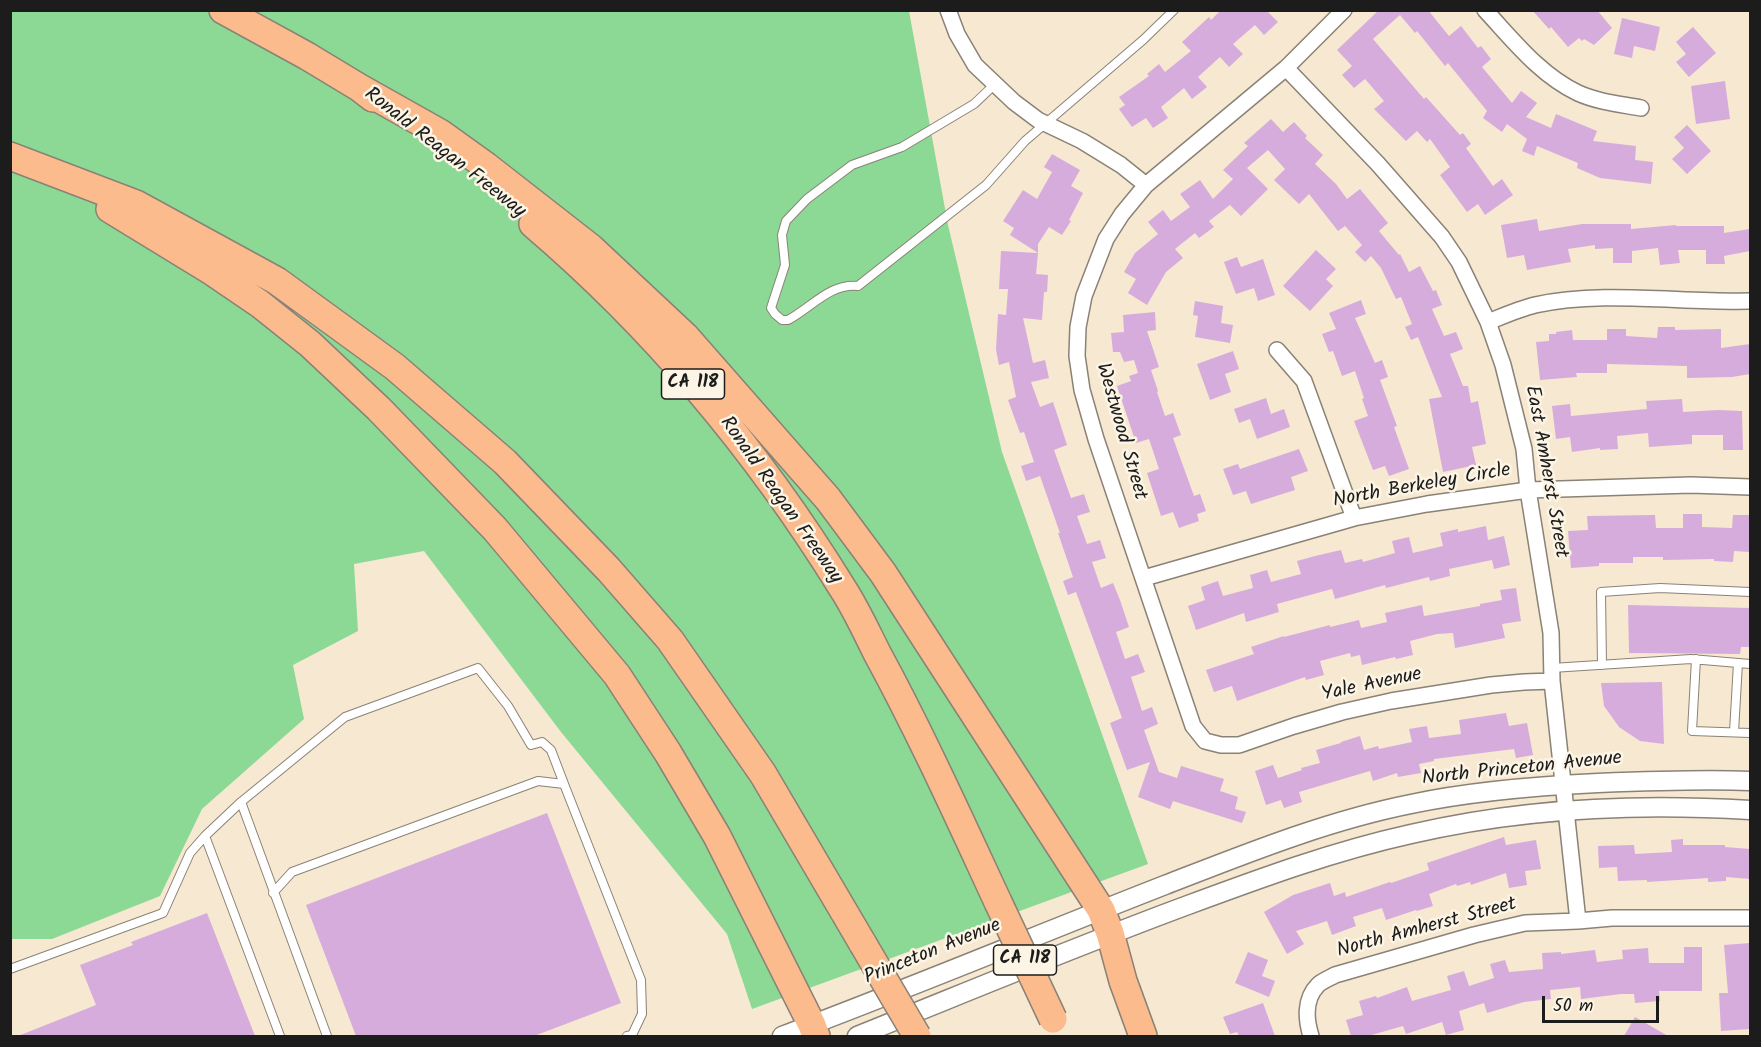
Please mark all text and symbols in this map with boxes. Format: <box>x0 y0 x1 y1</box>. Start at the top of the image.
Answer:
street label: Ronald Reagan Freeway <box>358 83 530 225</box>
street label: Westwood Street <box>1089 361 1151 503</box>
road number: CA 118 <box>662 369 724 399</box>
street label: East Amherst Street <box>1518 384 1572 560</box>
street label: Ronald Reagan Freeway <box>713 413 847 589</box>
street label: North Berkeley Circle <box>1331 460 1513 514</box>
street label: Yale Avenue <box>1320 664 1424 708</box>
street label: North Princeton Avenue <box>1421 748 1623 792</box>
street label: North Amherst Street <box>1334 893 1520 965</box>
street label: Princeton Avenue <box>861 915 1005 991</box>
road number: CA 118 <box>994 945 1056 975</box>
scale bar <box>1545 984 1662 1022</box>
text: 50 m <box>1553 992 1593 1021</box>

